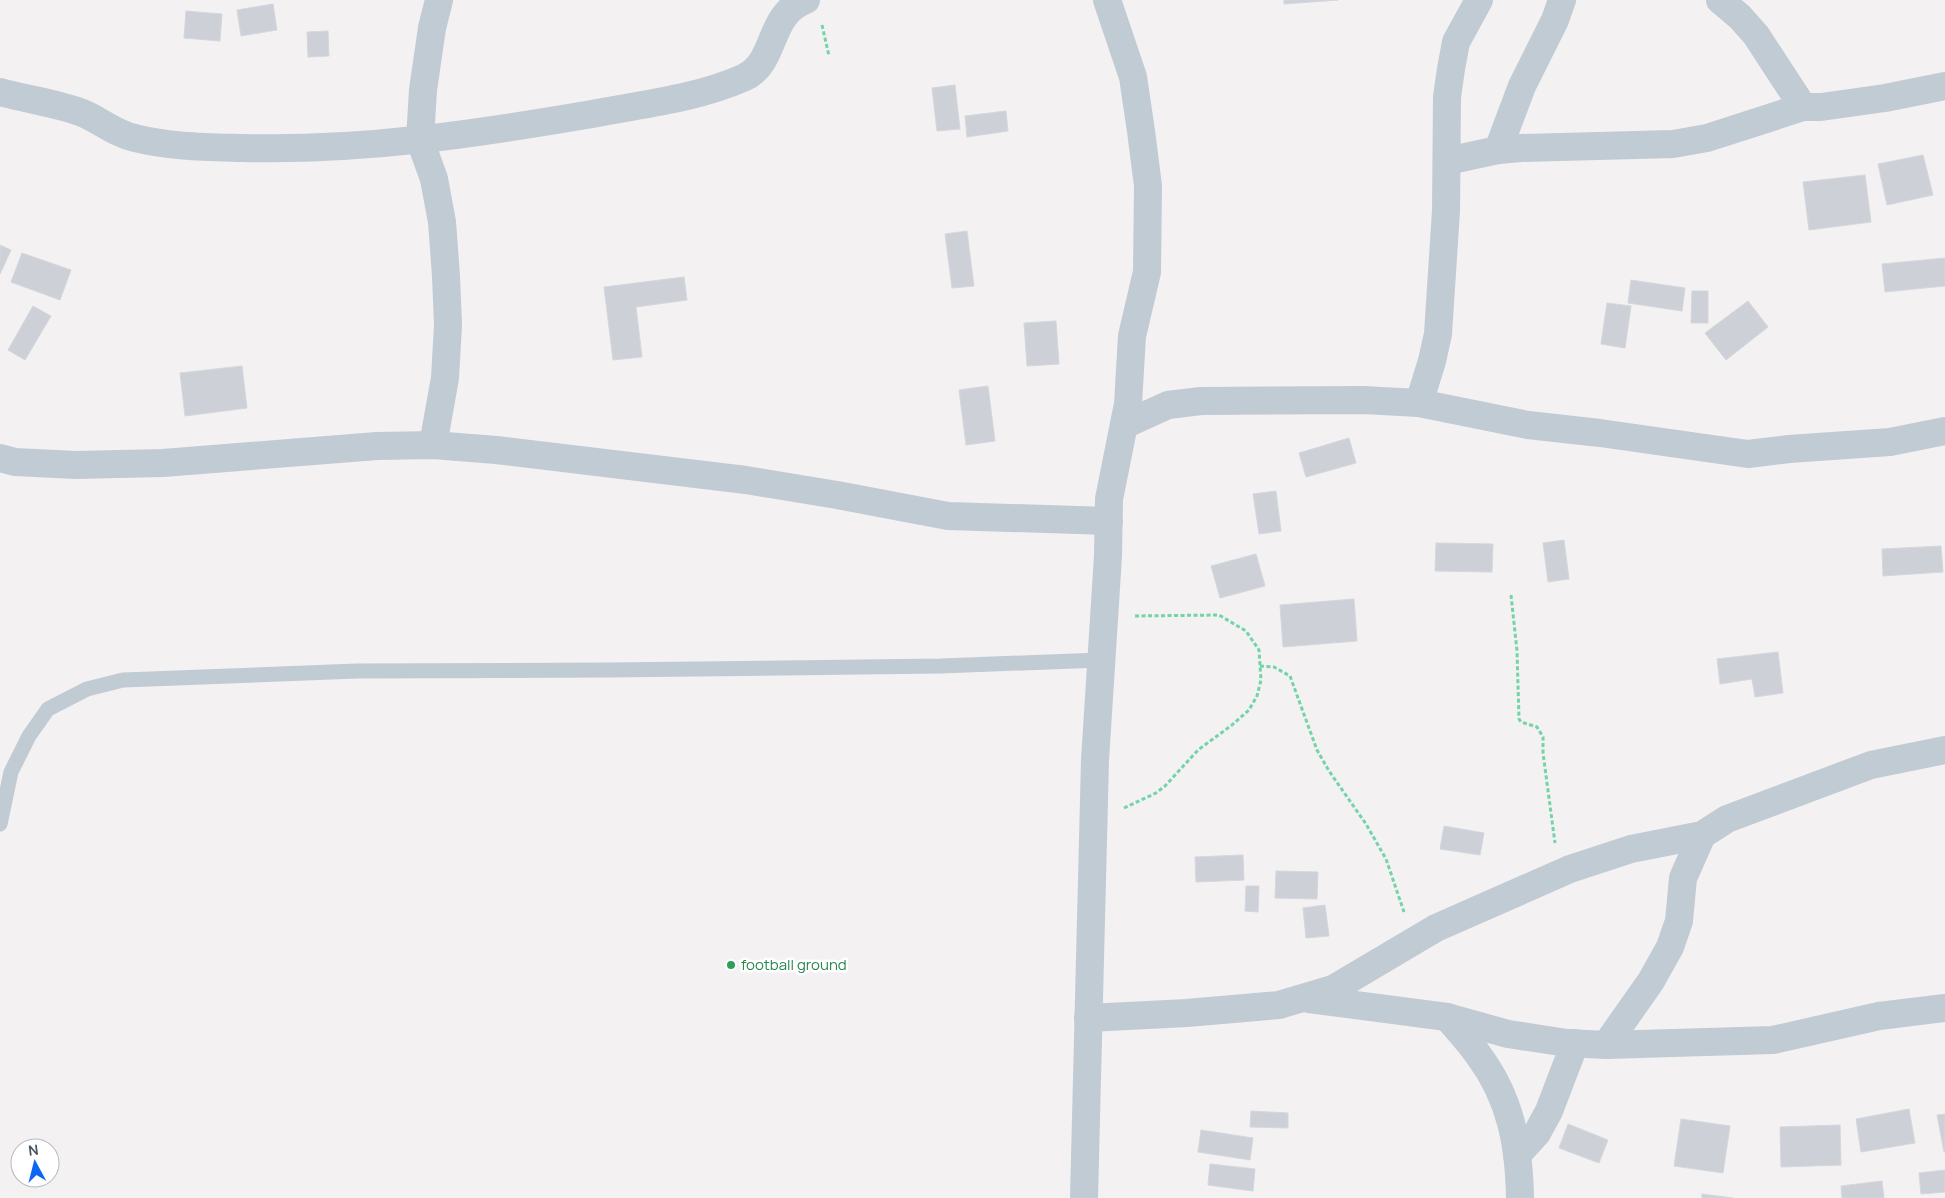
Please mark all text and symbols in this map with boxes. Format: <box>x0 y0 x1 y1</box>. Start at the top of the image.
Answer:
place label: football ground <box>741 954 847 975</box>
marker: football ground <box>725 959 737 971</box>
north arrow <box>10 1138 60 1188</box>
text: N <box>27 1140 40 1160</box>

